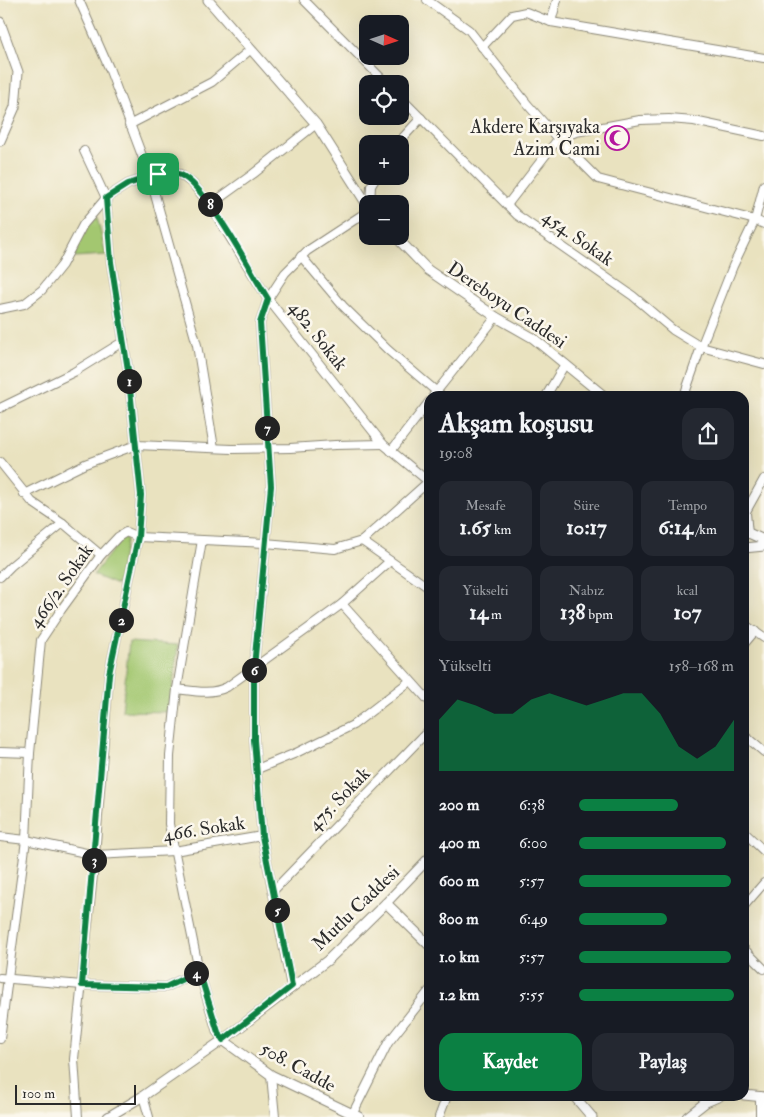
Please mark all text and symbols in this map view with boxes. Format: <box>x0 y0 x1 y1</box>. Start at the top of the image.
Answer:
north arrow <box>359 15 409 65</box>
map controls <box>359 15 409 245</box>
button: locate <box>359 75 409 125</box>
place label: Akdere Karşıyaka Azim Cami <box>469 115 600 161</box>
mosque icon: Akdere Karşıyaka Azim Cami <box>604 125 630 151</box>
button: + <box>359 135 409 185</box>
pin <box>137 153 179 195</box>
icon: arrive <box>144 160 172 188</box>
pin: 8 <box>198 192 222 216</box>
button: − <box>359 195 409 245</box>
text: 8 <box>207 196 214 213</box>
street label: 454. Sokak <box>538 205 618 271</box>
street label: Dereboyu Caddesi <box>443 256 571 354</box>
street label: 482. Sokak <box>283 296 353 376</box>
pin: 1 <box>116 368 142 394</box>
text: 1 <box>127 373 132 390</box>
text: Akşam koşusu <box>439 406 593 441</box>
button: share <box>682 408 734 460</box>
pin: 7 <box>254 416 280 440</box>
text: 7 <box>264 420 271 437</box>
text: 19:08 <box>439 443 473 463</box>
text: Mesafe <box>465 497 506 514</box>
text: Süre <box>574 497 600 514</box>
text: Tempo <box>668 497 707 514</box>
text: 1.65 <box>460 514 491 541</box>
text: 10:17 <box>566 514 607 541</box>
text: 6:14 <box>658 514 693 541</box>
text: km <box>491 521 511 538</box>
text: /km <box>693 521 717 538</box>
street label: 466/2. Sokak <box>23 539 99 633</box>
text: Yükselti <box>463 582 508 599</box>
text: Nabız <box>569 582 604 599</box>
text: kcal <box>677 582 698 599</box>
text: 14 <box>469 599 488 626</box>
text: 138 <box>560 599 585 626</box>
text: 107 <box>674 599 701 626</box>
text: m <box>488 606 502 623</box>
text: bpm <box>585 606 613 623</box>
pin: 2 <box>108 608 134 632</box>
text: 2 <box>118 612 125 629</box>
text: Yükselti <box>439 656 491 676</box>
text: 158–168 m <box>669 656 734 676</box>
pin: 6 <box>242 658 266 682</box>
text: 6 <box>251 662 258 679</box>
street label: 475. Sokak <box>303 762 375 836</box>
text: 200 m <box>439 795 479 815</box>
text: 6:38 <box>519 795 545 815</box>
street label: 466. Sokak <box>161 811 247 847</box>
text: 400 m <box>439 833 480 853</box>
text: 6:00 <box>519 833 547 853</box>
pin: 3 <box>82 848 106 872</box>
text: 3 <box>92 852 97 869</box>
street label: Mutlu Caddesi <box>307 860 405 956</box>
text: 600 m <box>439 871 479 891</box>
text: 5:57 <box>519 871 544 891</box>
pin: 5 <box>264 898 290 922</box>
text: 5 <box>274 902 281 919</box>
text: 800 m <box>439 909 479 929</box>
text: 6:49 <box>519 909 548 929</box>
text: 1.0 km <box>439 947 479 967</box>
text: 5:57 <box>519 947 544 967</box>
pin: 4 <box>184 960 208 986</box>
text: 4 <box>193 965 200 982</box>
text: 1.2 km <box>439 985 479 1005</box>
text: 5:55 <box>519 985 544 1005</box>
button: Kaydet <box>439 1033 582 1091</box>
button: Paylaş <box>592 1033 734 1091</box>
street label: 508. Cadde <box>256 1036 340 1098</box>
scale bar <box>15 1082 136 1105</box>
text: 100 m <box>22 1085 55 1102</box>

